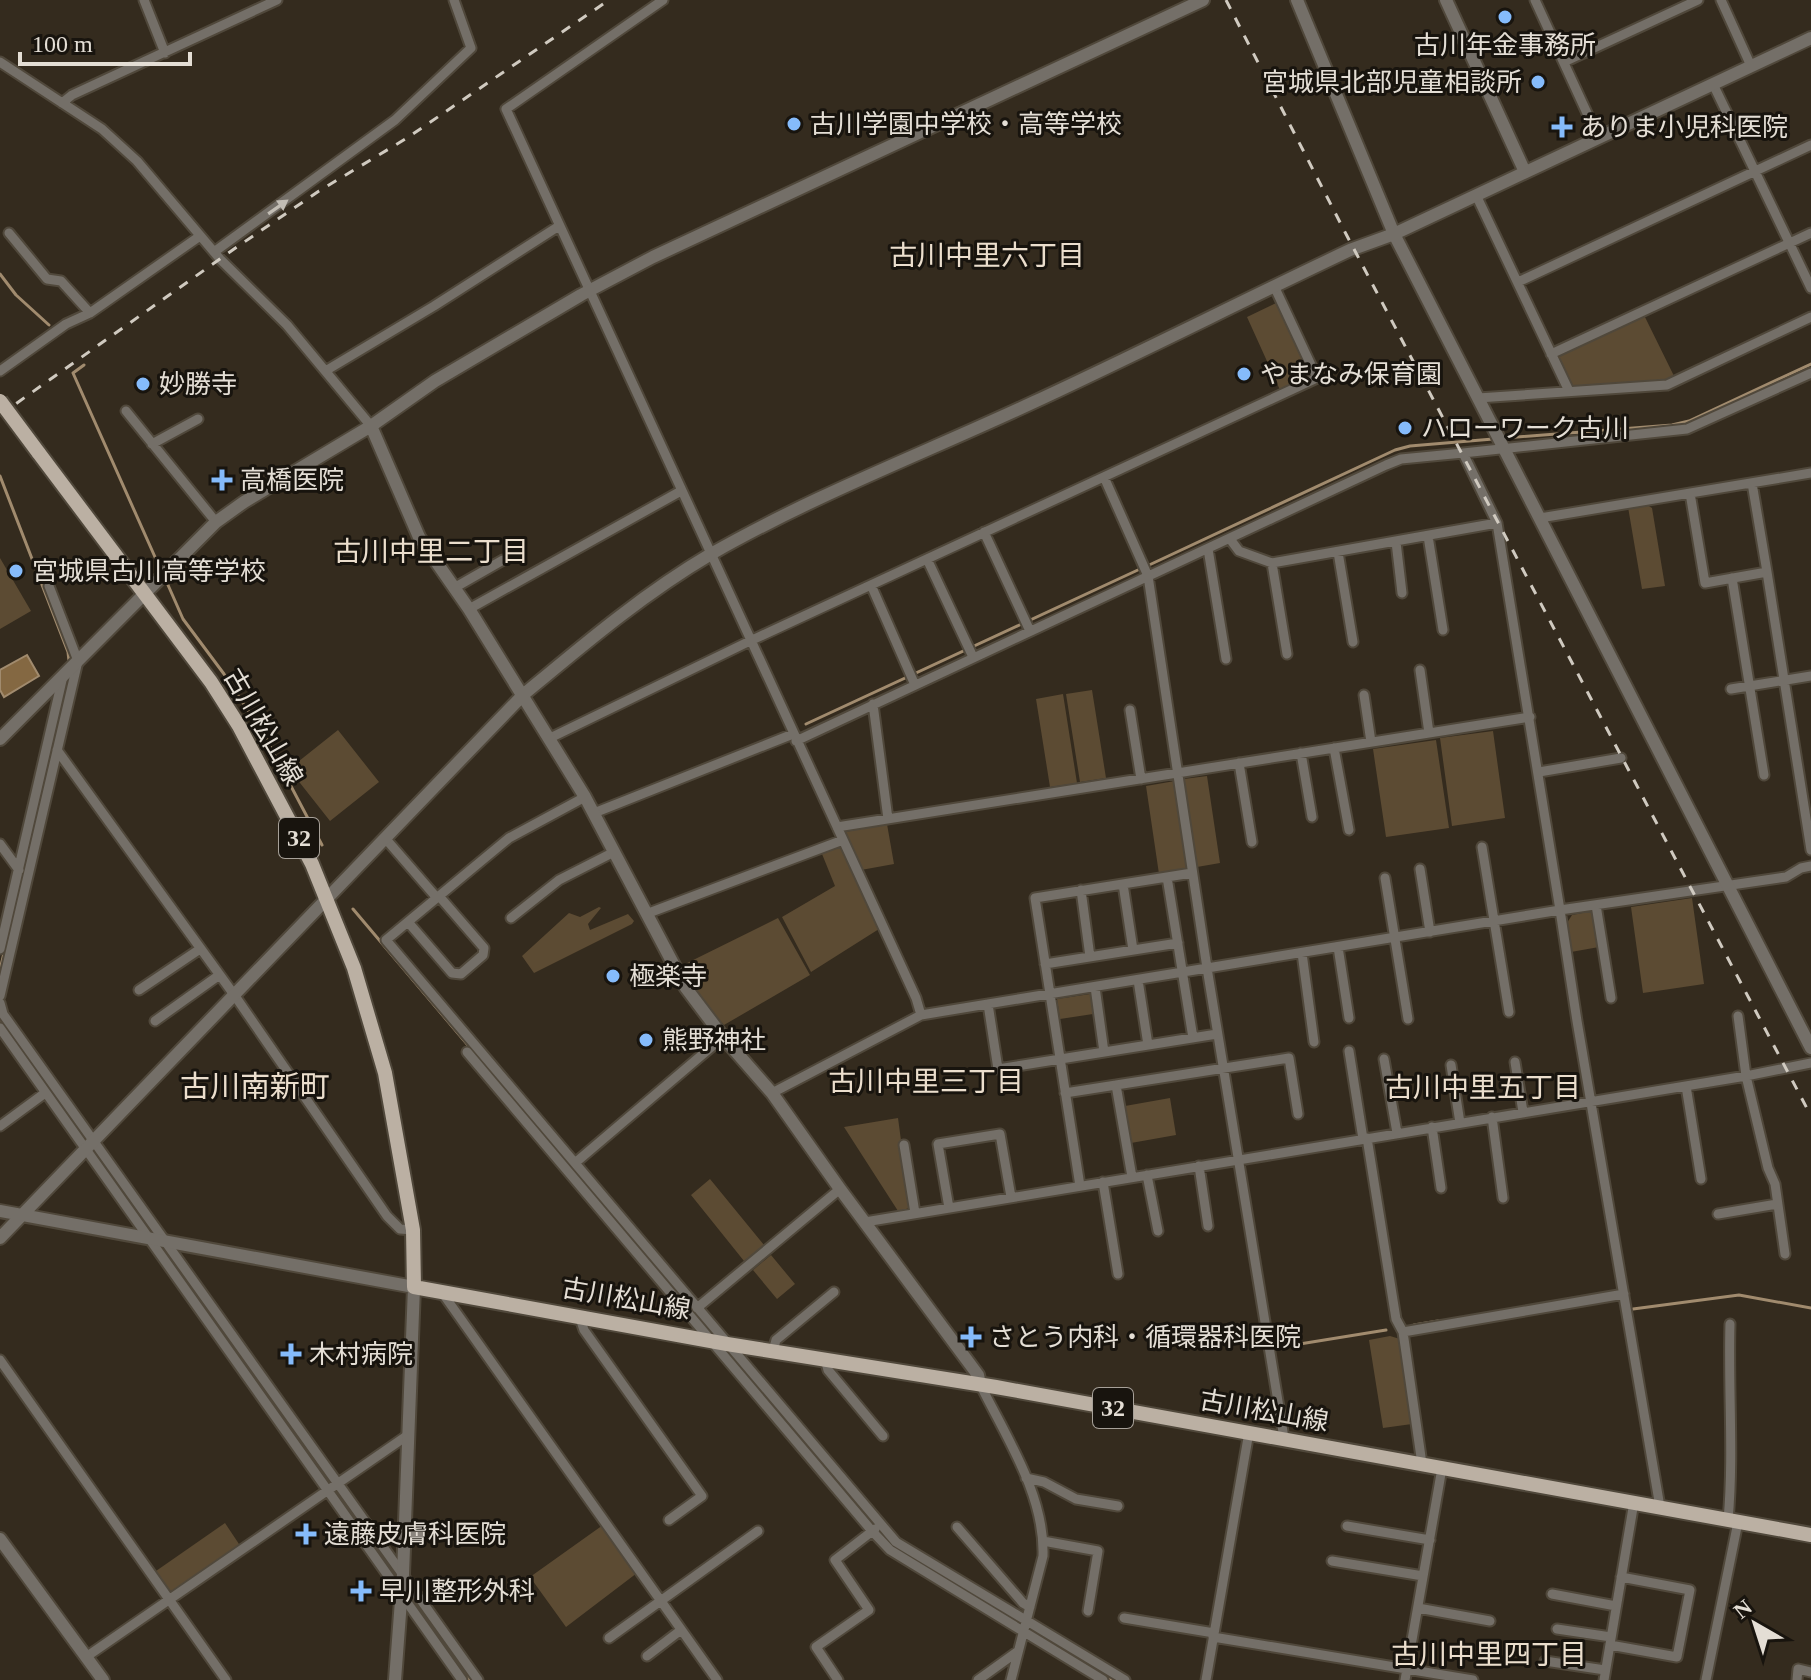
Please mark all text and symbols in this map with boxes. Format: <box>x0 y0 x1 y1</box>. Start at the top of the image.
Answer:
marker: 古川年金事務所 <box>1496 8 1514 26</box>
scale bar <box>20 16 190 66</box>
text: 100 m <box>32 31 93 57</box>
place label: 古川年金事務所 <box>1414 31 1596 60</box>
place label: 宮城県北部児童相談所 <box>1262 68 1522 97</box>
marker: 宮城県北部児童相談所 <box>1529 73 1547 91</box>
place label: 古川学園中学校・高等学校 <box>810 110 1122 139</box>
place label: ありま小児科医院 <box>1580 113 1788 142</box>
marker: 古川学園中学校・高等学校 <box>785 115 803 133</box>
marker: ありま小児科医院 <box>1551 116 1573 138</box>
one-way arrow <box>268 200 289 215</box>
district label: 古川中里六丁目 <box>889 240 1085 271</box>
place label: やまなみ保育園 <box>1260 360 1442 389</box>
marker: やまなみ保育園 <box>1235 365 1253 383</box>
place label: 妙勝寺 <box>159 370 237 399</box>
marker: 妙勝寺 <box>134 375 152 393</box>
place label: ハローワーク古川 <box>1421 414 1629 443</box>
marker: ハローワーク古川 <box>1396 419 1414 437</box>
place label: 高橋医院 <box>240 466 344 495</box>
marker: 高橋医院 <box>211 469 233 491</box>
district label: 古川中里二丁目 <box>333 536 529 567</box>
place label: 宮城県古川高等学校 <box>32 557 266 586</box>
marker: 宮城県古川高等学校 <box>7 562 25 580</box>
street label: 古川松山線 <box>218 663 308 791</box>
road number: 32 <box>279 818 319 858</box>
place label: 極楽寺 <box>629 962 707 991</box>
marker: 極楽寺 <box>604 967 622 985</box>
place label: 熊野神社 <box>662 1026 766 1055</box>
marker: 熊野神社 <box>637 1031 655 1049</box>
district label: 古川中里三丁目 <box>828 1066 1024 1097</box>
district label: 古川南新町 <box>180 1070 330 1103</box>
district label: 古川中里五丁目 <box>1385 1072 1581 1103</box>
street label: 古川松山線 <box>559 1273 693 1325</box>
place label: さとう内科・循環器科医院 <box>989 1323 1301 1352</box>
marker: さとう内科・循環器科医院 <box>960 1326 982 1348</box>
place label: 木村病院 <box>309 1340 413 1369</box>
marker: 木村病院 <box>280 1343 302 1365</box>
street label: 古川松山線 <box>1197 1385 1331 1437</box>
road number: 32 <box>1093 1388 1133 1428</box>
place label: 遠藤皮膚科医院 <box>324 1520 506 1549</box>
marker: 遠藤皮膚科医院 <box>295 1523 317 1545</box>
place label: 早川整形外科 <box>379 1577 535 1606</box>
marker: 早川整形外科 <box>350 1580 372 1602</box>
north arrow <box>1715 1584 1795 1664</box>
text: N <box>1729 1594 1757 1624</box>
district label: 古川中里四丁目 <box>1391 1639 1587 1670</box>

